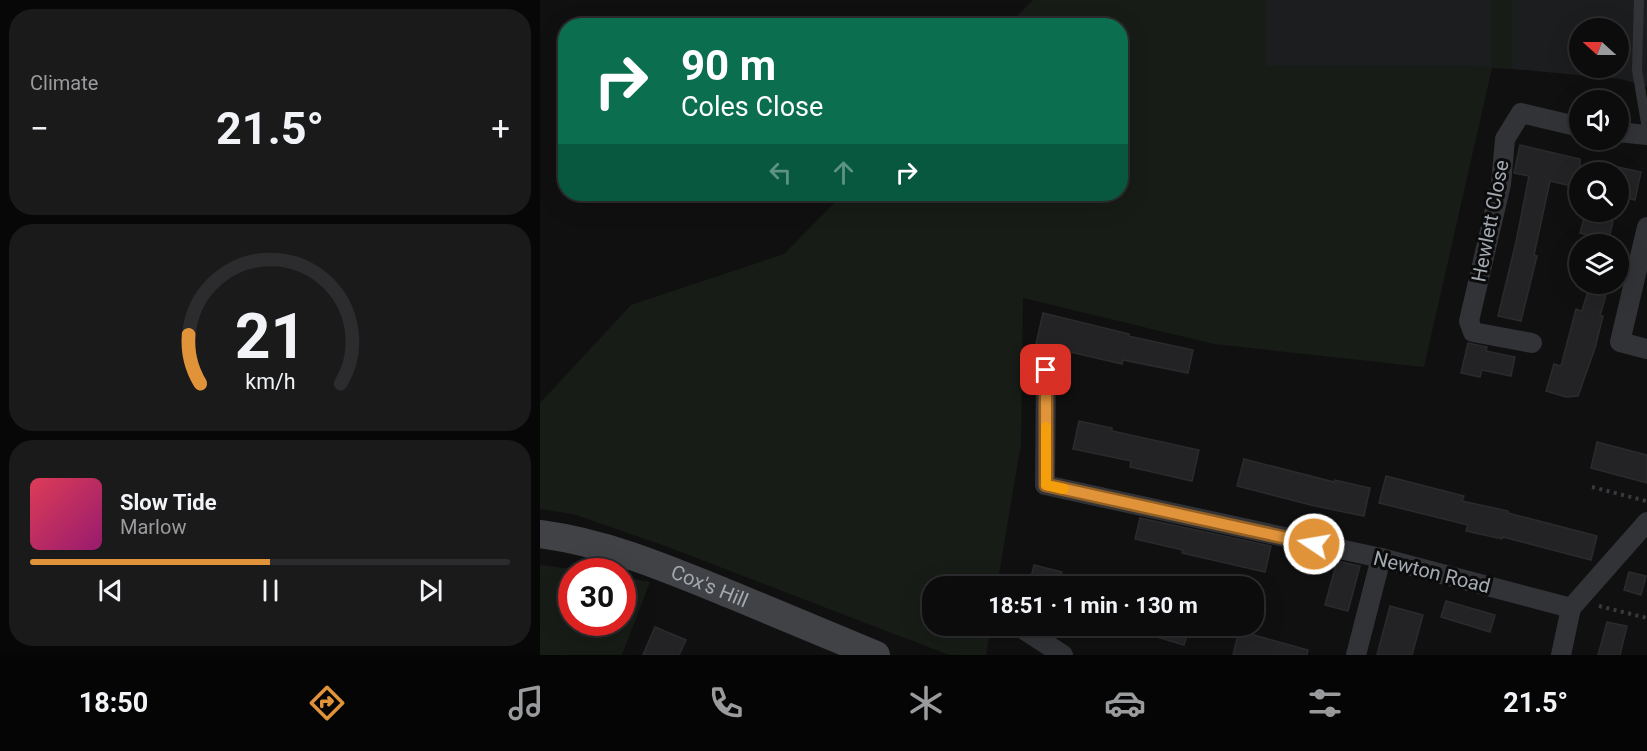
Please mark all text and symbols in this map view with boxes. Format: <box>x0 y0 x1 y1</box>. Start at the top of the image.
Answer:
north arrow <box>1569 18 1629 78</box>
map controls <box>1569 18 1629 294</box>
text: 90 m <box>681 41 776 90</box>
icon: right <box>582 42 660 120</box>
text: Climate <box>30 71 98 95</box>
button: sound <box>1569 90 1629 150</box>
text: Coles Close <box>681 91 823 123</box>
text: 21.5° <box>216 102 324 155</box>
text: − <box>30 109 49 148</box>
text: + <box>491 109 510 148</box>
icon: left <box>764 156 797 189</box>
icon: ahead <box>827 156 860 189</box>
icon: right <box>890 156 923 189</box>
street label: Hewlett Close <box>1466 158 1514 284</box>
button: search <box>1569 162 1629 222</box>
button: layers <box>1569 234 1629 294</box>
text: 21 <box>234 301 306 374</box>
pin <box>1020 344 1071 395</box>
icon: arrive <box>1029 353 1062 386</box>
text: km/h <box>245 370 295 395</box>
text: Slow Tide <box>120 490 217 515</box>
position arrow <box>1282 512 1346 576</box>
text: Marlow <box>120 515 186 539</box>
street label: Newton Road <box>1371 546 1493 598</box>
speed limit sign: 30 <box>558 558 636 636</box>
street label: Cox's Hill <box>668 560 752 612</box>
icon: previous <box>94 574 127 607</box>
icon: pause <box>254 574 287 607</box>
icon: next <box>414 574 447 607</box>
text: 18:51 · 1 min · 130 m <box>988 593 1198 618</box>
icon: directions <box>306 682 348 724</box>
icon: music <box>505 682 547 724</box>
icon: phone <box>705 682 747 724</box>
icon: climate <box>905 682 947 724</box>
icon: car <box>1104 682 1146 724</box>
icon: filters <box>1304 682 1346 724</box>
text: 18:50 <box>79 687 148 719</box>
text: 21.5° <box>1503 687 1568 719</box>

